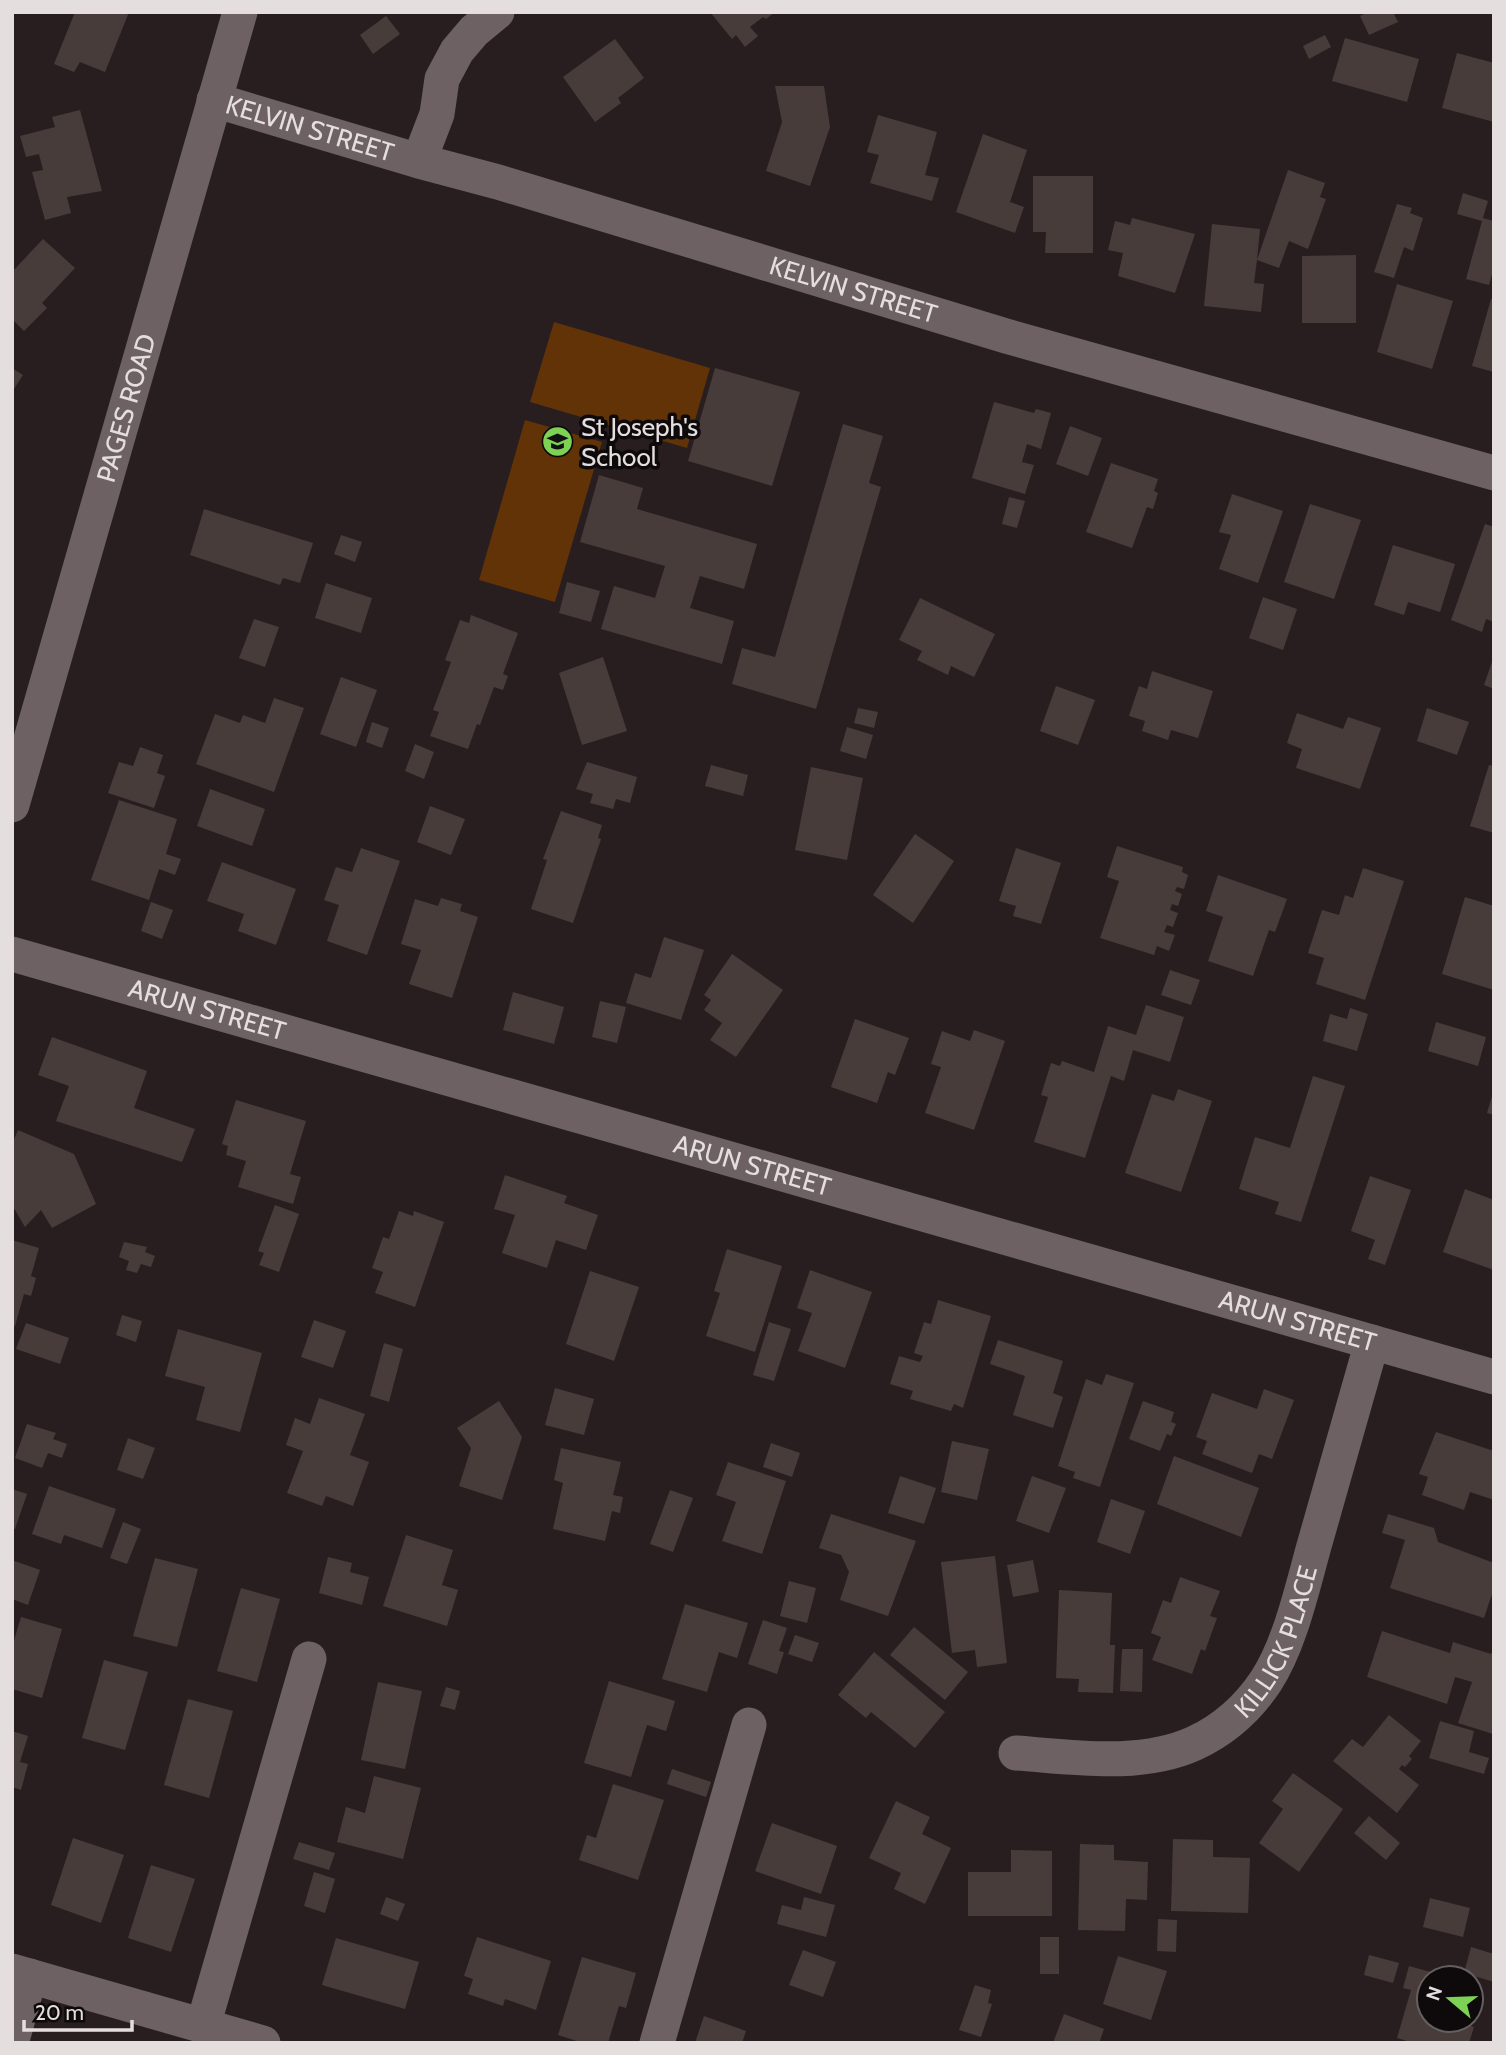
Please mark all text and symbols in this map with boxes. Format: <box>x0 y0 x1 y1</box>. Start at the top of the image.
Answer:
street label: KELVIN STREET <box>222 88 398 169</box>
street label: KELVIN STREET <box>766 249 941 330</box>
street label: PAGES ROAD <box>90 330 163 486</box>
place label: St Joseph's School <box>581 411 698 473</box>
school or university icon: St Joseph's School <box>541 425 575 459</box>
street label: ARUN STREET <box>125 972 290 1047</box>
street label: ARUN STREET <box>670 1128 835 1203</box>
street label: ARUN STREET <box>1215 1283 1380 1359</box>
street label: KILLICK PLACE <box>1228 1562 1324 1725</box>
north arrow <box>1415 1964 1485 2034</box>
text: N <box>1421 1984 1447 2004</box>
scale bar <box>24 1988 133 2032</box>
text: 20 m <box>35 2000 84 2025</box>

